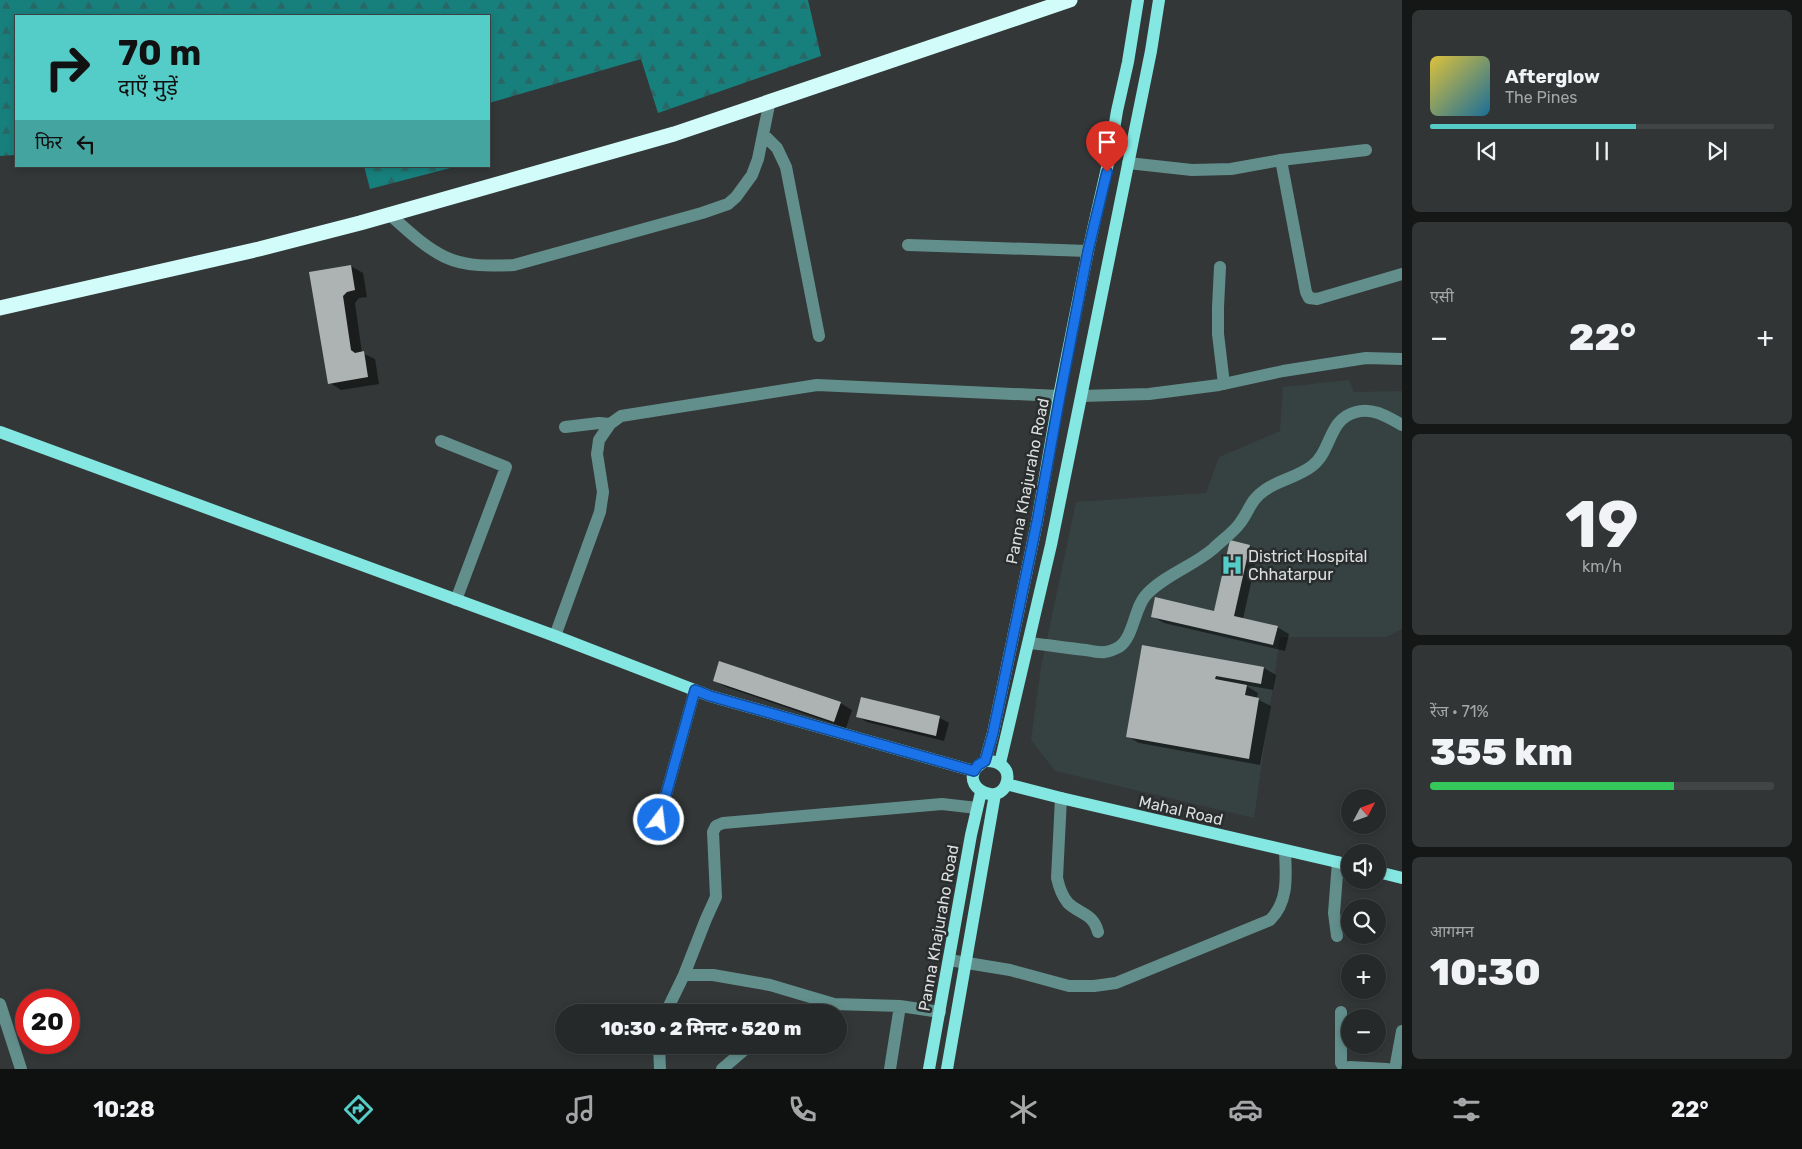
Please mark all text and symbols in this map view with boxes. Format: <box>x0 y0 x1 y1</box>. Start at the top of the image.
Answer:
text: 70 m <box>118 32 201 74</box>
icon: right <box>35 35 100 100</box>
text: Afterglow <box>1505 65 1600 88</box>
text: दाएँ मुड़ें <box>118 74 178 101</box>
text: The Pines <box>1505 88 1578 107</box>
pin <box>1086 121 1128 172</box>
icon: arrive <box>1093 128 1121 156</box>
icon: left <box>72 130 100 158</box>
text: फिर <box>35 131 62 154</box>
icon: previous <box>1473 137 1501 165</box>
icon: pause <box>1588 137 1616 165</box>
icon: next <box>1703 137 1731 165</box>
text: एसी <box>1430 287 1454 306</box>
text: 22° <box>1569 314 1636 360</box>
text: − <box>1430 321 1448 354</box>
text: + <box>1757 321 1774 354</box>
street label: Panna Khajuraho Road <box>1002 396 1053 566</box>
text: 19 <box>1565 486 1639 563</box>
place label: District Hospital Chhatarpur <box>1248 547 1367 584</box>
hospital icon: District Hospital Chhatarpur <box>1219 552 1245 578</box>
text: km/h <box>1582 557 1622 576</box>
text: रेंज · 71% <box>1430 702 1489 721</box>
text: 355 km <box>1430 729 1573 775</box>
north arrow <box>1341 789 1386 834</box>
map controls <box>1341 789 1386 1054</box>
street label: Mahal Road <box>1137 792 1225 829</box>
position arrow <box>632 793 684 845</box>
street label: Panna Khajuraho Road <box>914 843 962 1013</box>
button: sound <box>1341 844 1386 889</box>
button: search <box>1341 899 1386 944</box>
text: आगमन <box>1430 922 1474 941</box>
text: 10:30 <box>1430 949 1541 995</box>
button: + <box>1341 954 1386 999</box>
speed limit sign: 20 <box>15 989 80 1054</box>
button: − <box>1341 1009 1386 1054</box>
text: 10:30 · 2 मिनट · 520 m <box>601 1017 801 1040</box>
icon: directions <box>341 1092 376 1127</box>
icon: music <box>563 1092 598 1127</box>
icon: phone <box>785 1092 820 1127</box>
icon: climate <box>1006 1092 1041 1127</box>
icon: car <box>1228 1092 1263 1127</box>
icon: filters <box>1449 1092 1484 1127</box>
text: 10:28 <box>93 1096 155 1123</box>
text: 22° <box>1671 1096 1709 1123</box>

